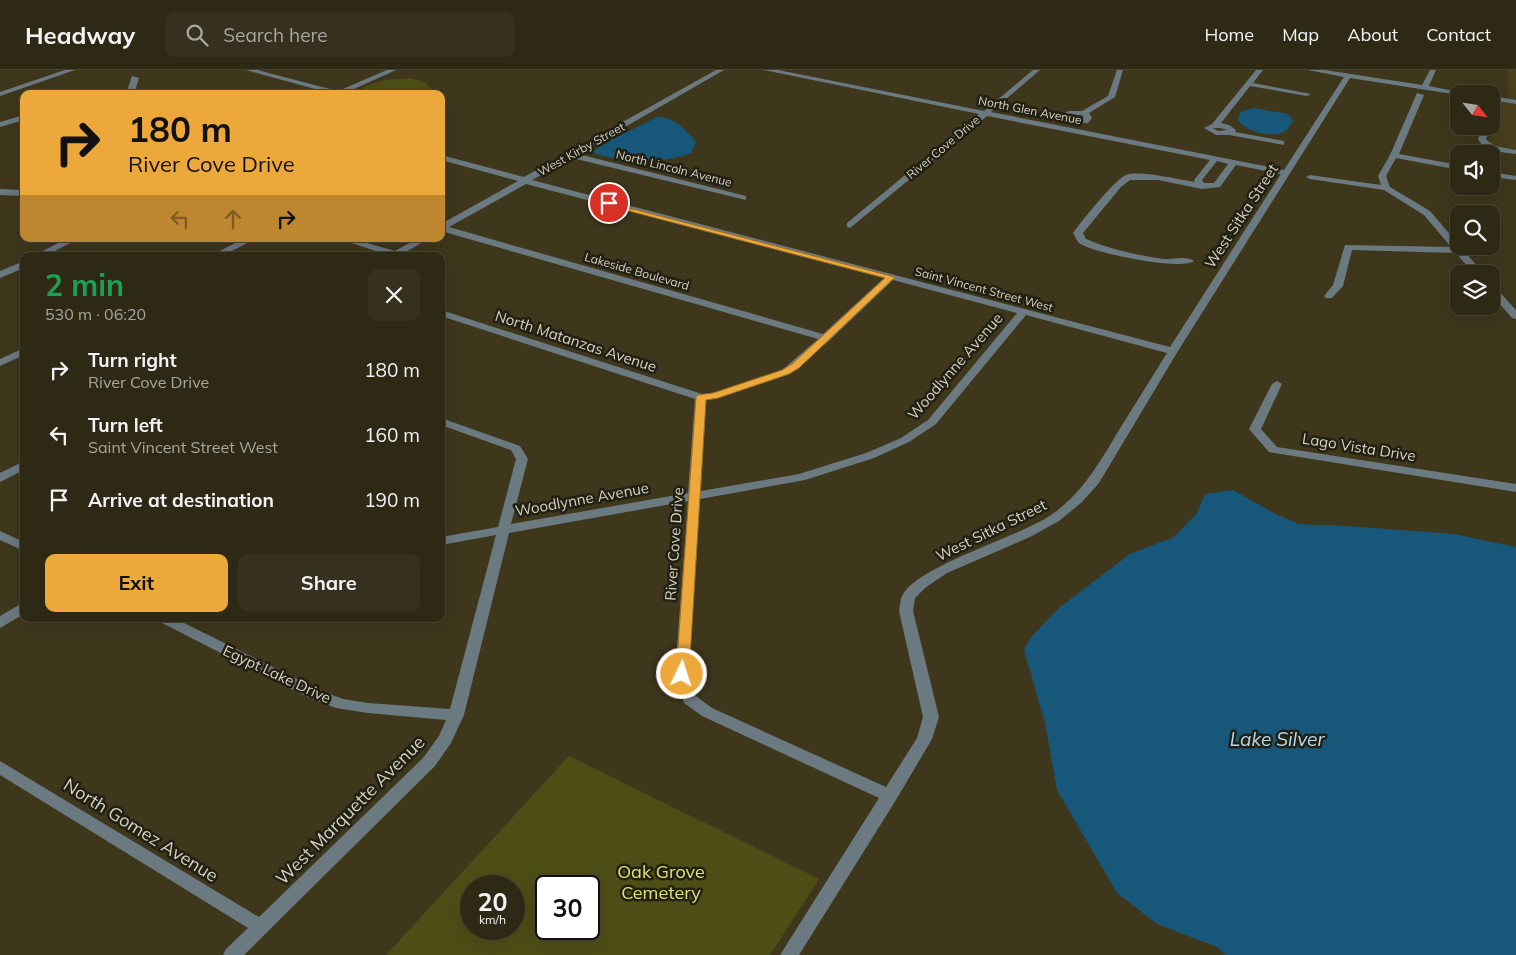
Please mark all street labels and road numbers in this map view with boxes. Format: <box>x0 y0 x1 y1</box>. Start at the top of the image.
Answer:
street label: North Glen Avenue <box>977 93 1083 127</box>
street label: River Cove Drive <box>903 112 983 182</box>
street label: West Kirby Street <box>535 119 627 179</box>
street label: North Lincoln Avenue <box>615 146 733 190</box>
street label: West Sitka Street <box>1200 160 1282 272</box>
street label: Lakeside Boulevard <box>583 249 691 293</box>
street label: Saint Vincent Street West <box>913 263 1055 315</box>
street label: North Matanzas Avenue <box>493 306 659 376</box>
street label: Woodlynne Avenue <box>903 309 1007 423</box>
street label: Lago Vista Drive <box>1301 429 1417 465</box>
street label: Woodlynne Avenue <box>514 478 650 520</box>
street label: River Cove Drive <box>661 487 687 601</box>
street label: West Sitka Street <box>933 495 1049 565</box>
street label: Egypt Lake Drive <box>220 641 334 707</box>
street label: West Marquette Avenue <box>271 731 429 889</box>
street label: North Gomez Avenue <box>59 773 223 887</box>

